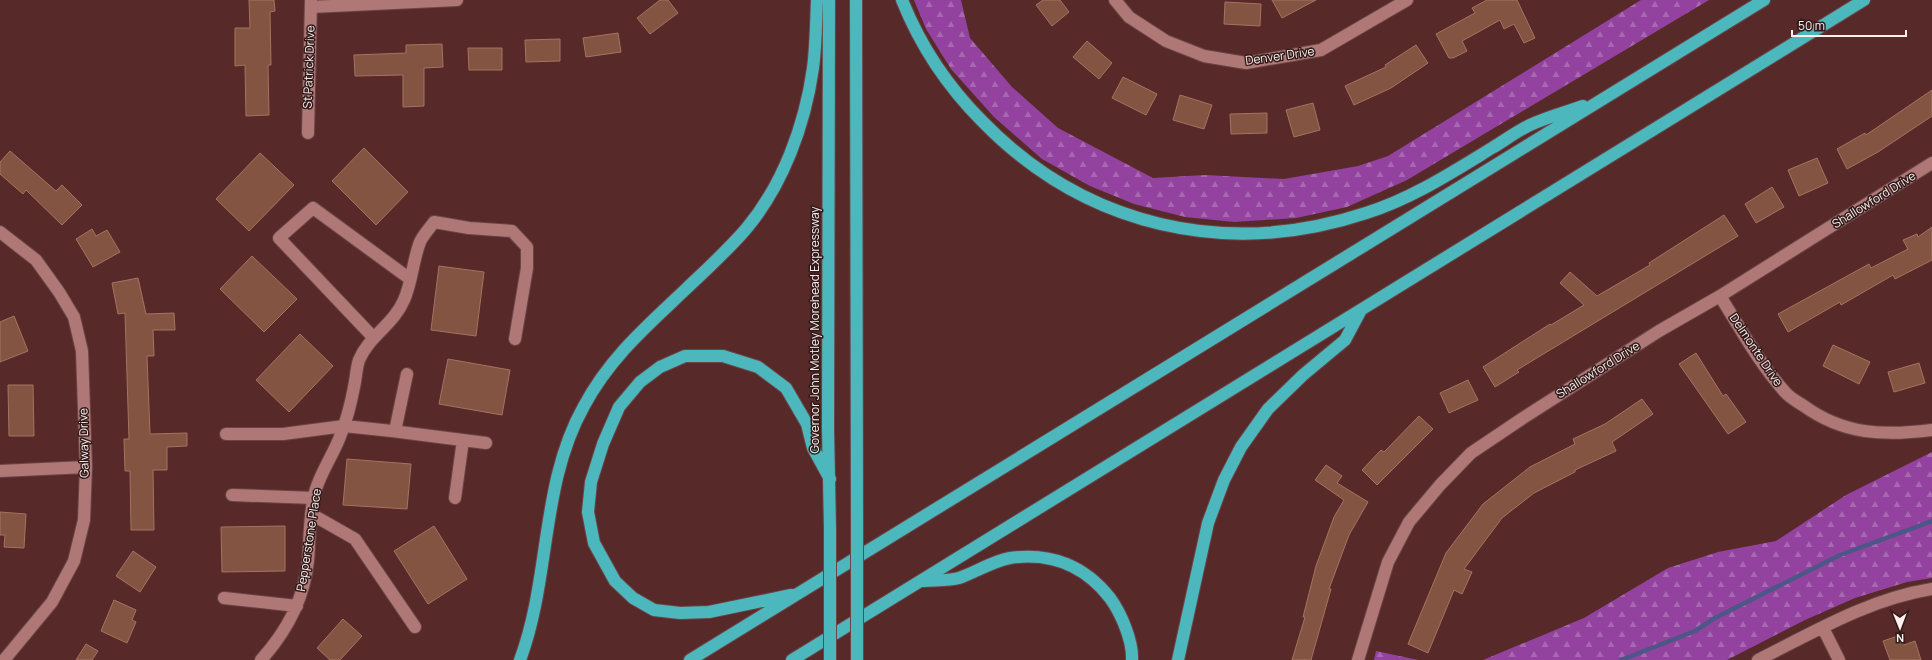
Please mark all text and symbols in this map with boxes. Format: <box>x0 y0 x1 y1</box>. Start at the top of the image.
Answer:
scale bar <box>1792 12 1906 38</box>
text: 50 m <box>1798 17 1825 34</box>
street label: St Patrick Drive <box>299 25 318 109</box>
street label: Denver Drive <box>1244 42 1316 69</box>
street label: Shallowford Drive <box>1829 167 1919 232</box>
street label: Governor John Motley Morehead Expressway <box>806 206 823 454</box>
street label: Delmonte Drive <box>1726 310 1787 389</box>
street label: Shallowford Drive <box>1553 337 1643 402</box>
street label: Galway Drive <box>74 408 93 478</box>
street label: Pepperstone Place <box>292 487 325 593</box>
north arrow <box>1880 608 1920 648</box>
text: N <box>1896 631 1904 646</box>

